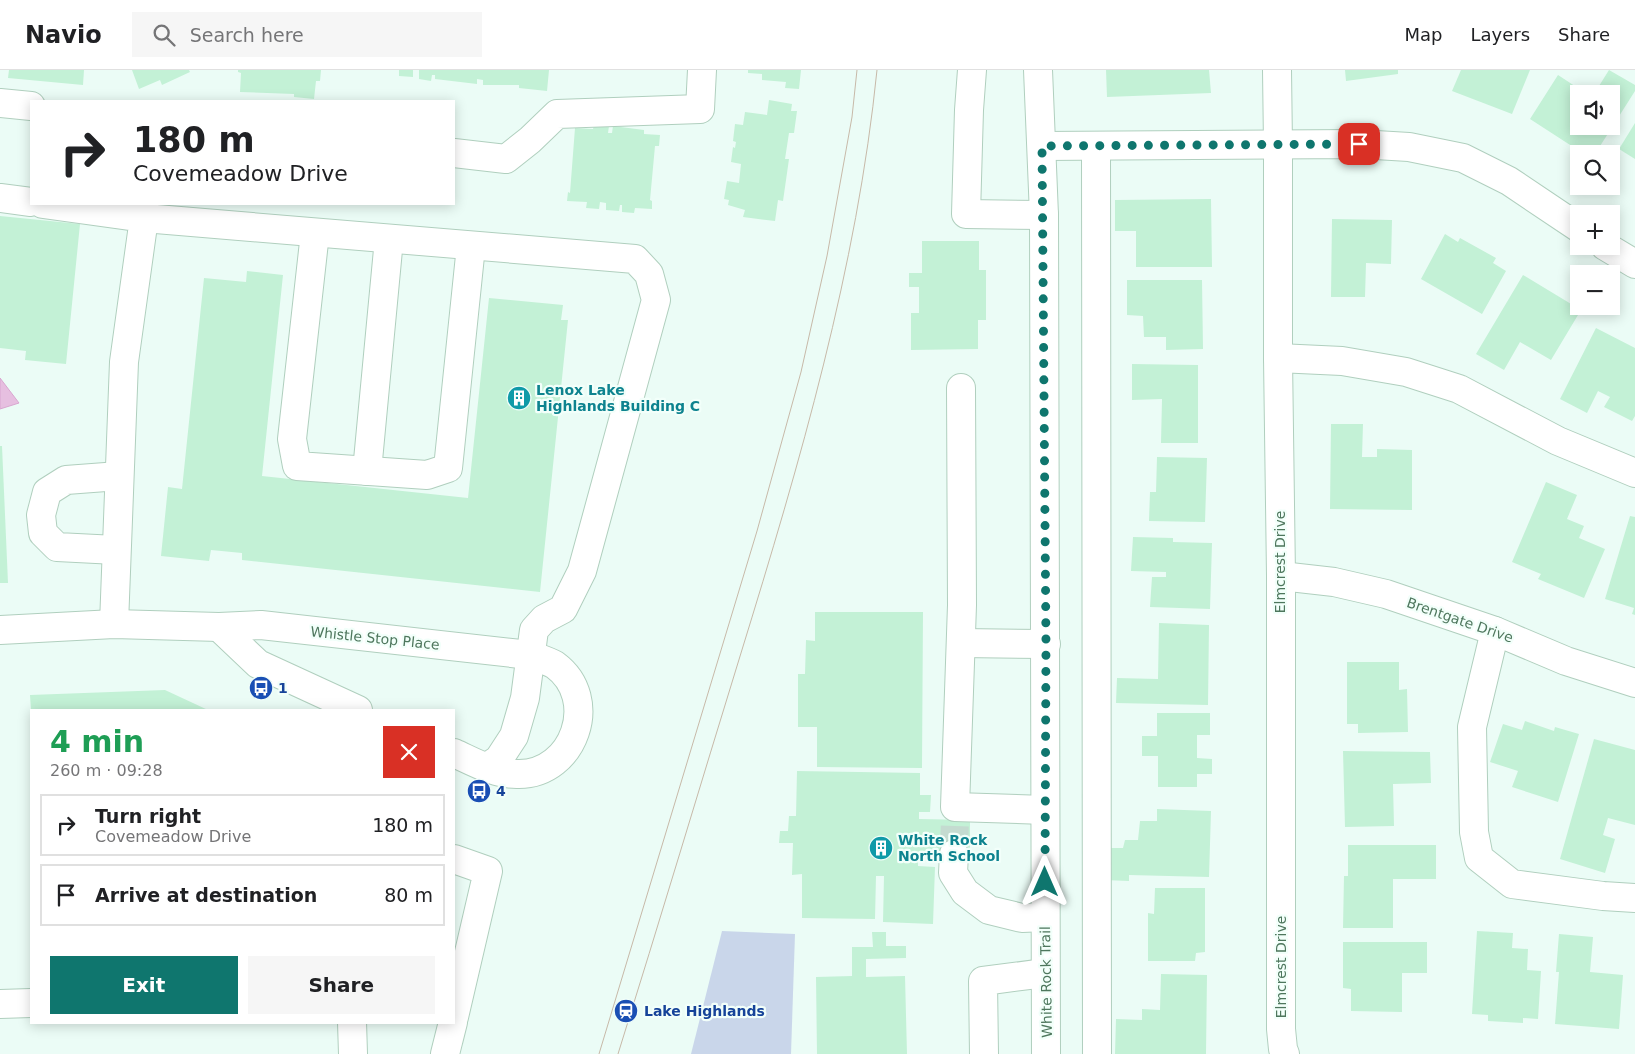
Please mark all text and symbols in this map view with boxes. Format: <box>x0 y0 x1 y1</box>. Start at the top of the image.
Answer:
search box <box>132 12 482 57</box>
text: Navio <box>25 21 102 49</box>
icon: search <box>150 21 178 49</box>
text: Search here <box>190 24 304 46</box>
text: Map <box>1404 24 1442 45</box>
text: Layers <box>1470 24 1530 45</box>
text: Share <box>1558 24 1610 45</box>
map controls <box>1570 85 1620 315</box>
button: sound <box>1570 85 1620 135</box>
icon: right <box>50 120 115 185</box>
text: 180 m <box>133 120 255 160</box>
pin <box>1338 123 1380 165</box>
icon: arrive <box>1345 130 1373 158</box>
button: search <box>1570 145 1620 195</box>
text: Covemeadow Drive <box>133 161 348 186</box>
button: + <box>1570 205 1620 255</box>
button: − <box>1570 265 1620 315</box>
place label: Lenox Lake Highlands Building C <box>536 382 700 414</box>
building icon: Lenox Lake Highlands Building C <box>506 385 532 411</box>
street label: Elmcrest Drive <box>1272 511 1288 613</box>
street label: Brentgate Drive <box>1405 594 1515 646</box>
street label: Whistle Stop Place <box>310 623 440 653</box>
bus stop icon: 1 <box>248 675 274 701</box>
place label: 1 <box>278 680 288 696</box>
text: 4 min <box>50 724 144 759</box>
button: close <box>383 726 435 778</box>
text: 260 m · 09:28 <box>50 761 163 780</box>
bus stop icon: 4 <box>466 778 492 804</box>
place label: 4 <box>496 783 506 799</box>
text: Turn right <box>95 805 201 827</box>
icon: right <box>52 811 80 839</box>
text: 180 m <box>372 814 433 836</box>
text: Covemeadow Drive <box>95 827 251 846</box>
place label: White Rock North School <box>898 832 1000 864</box>
building icon: White Rock North School <box>868 835 894 861</box>
position arrow <box>1018 855 1070 907</box>
icon: arrive <box>52 881 80 909</box>
text: Arrive at destination <box>95 884 317 906</box>
text: 80 m <box>384 884 433 906</box>
street label: Elmcrest Drive <box>1273 916 1289 1018</box>
street label: White Rock Trail <box>1037 926 1055 1038</box>
button: Exit <box>50 956 238 1014</box>
button: Share <box>248 956 435 1014</box>
station icon: Lake Highlands <box>613 998 639 1024</box>
place label: Lake Highlands <box>644 1003 765 1019</box>

